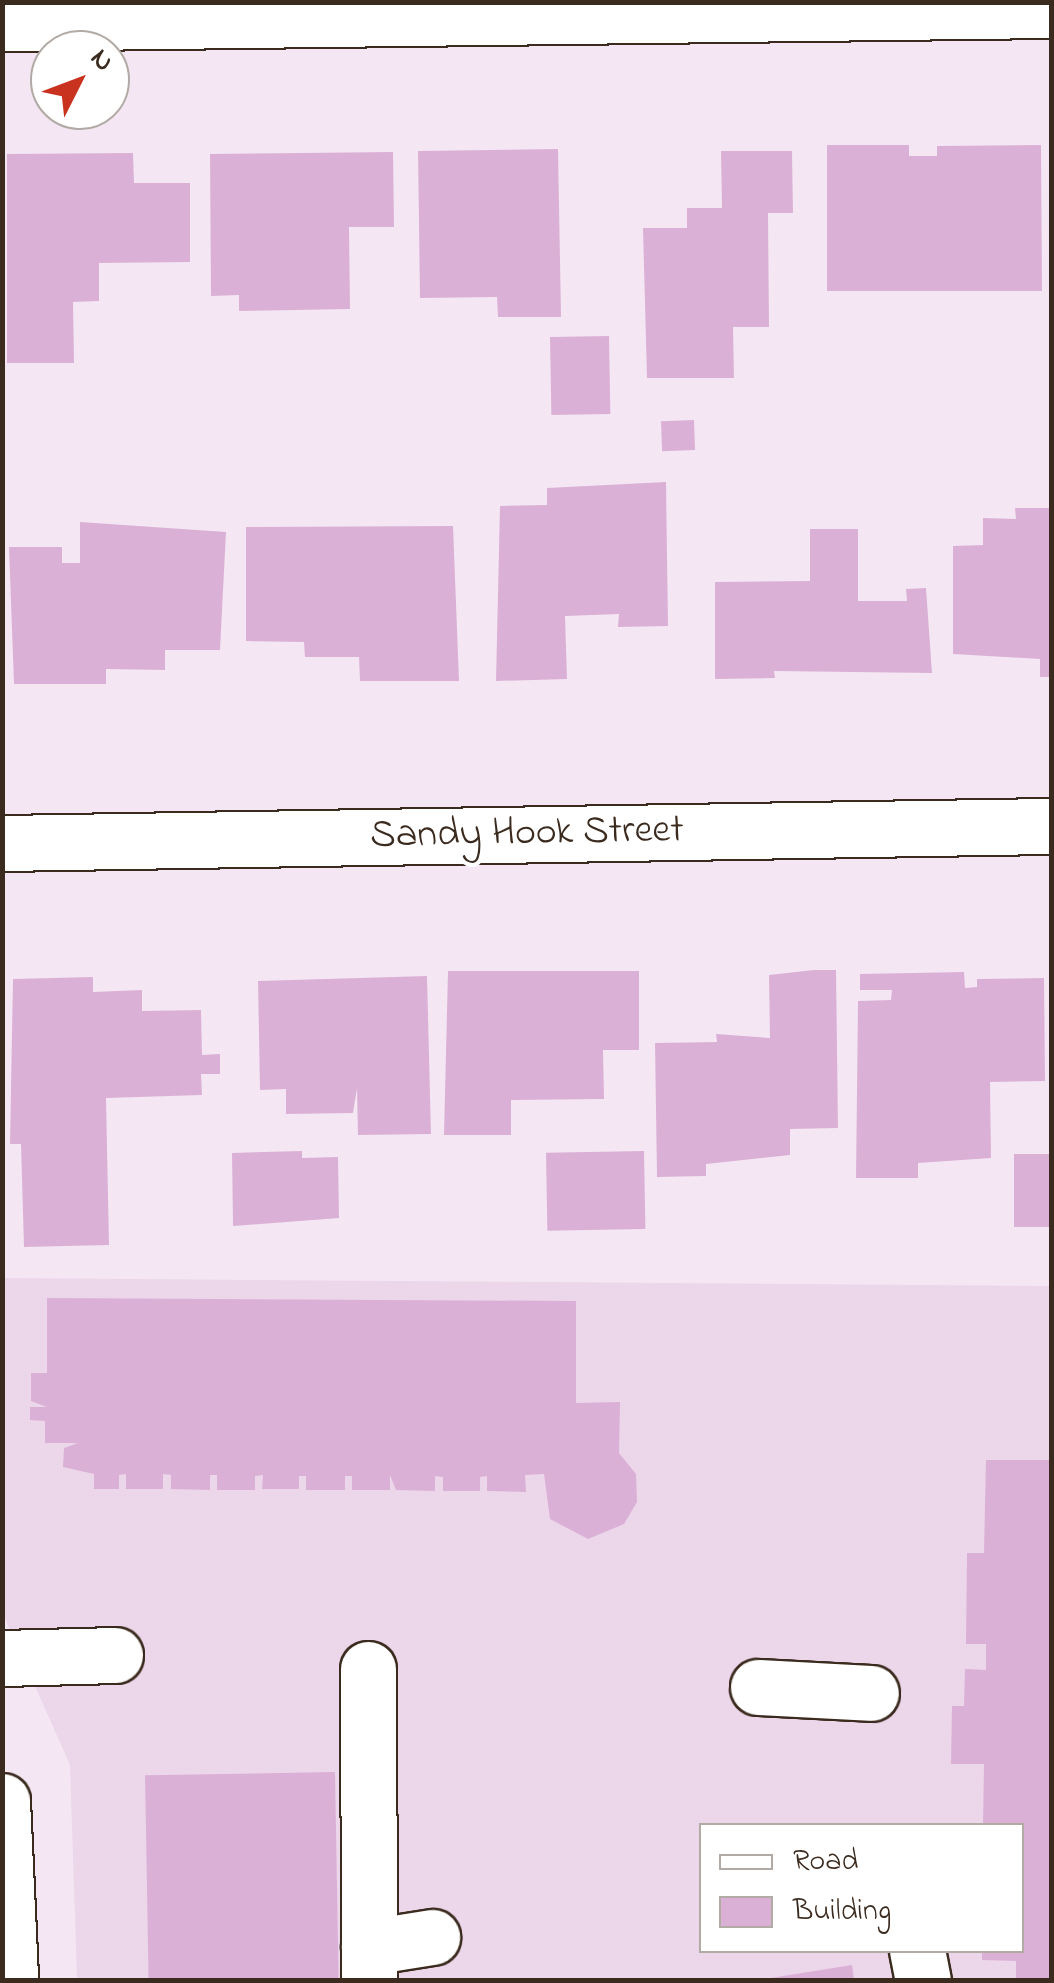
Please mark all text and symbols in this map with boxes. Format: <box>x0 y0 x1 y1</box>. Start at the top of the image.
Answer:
north arrow <box>30 30 130 130</box>
text: N <box>80 40 123 82</box>
street label: Sandy Hook Street <box>370 807 684 861</box>
legend <box>699 1823 1024 1953</box>
text: Road <box>793 1840 858 1884</box>
text: Building <box>793 1890 891 1934</box>

